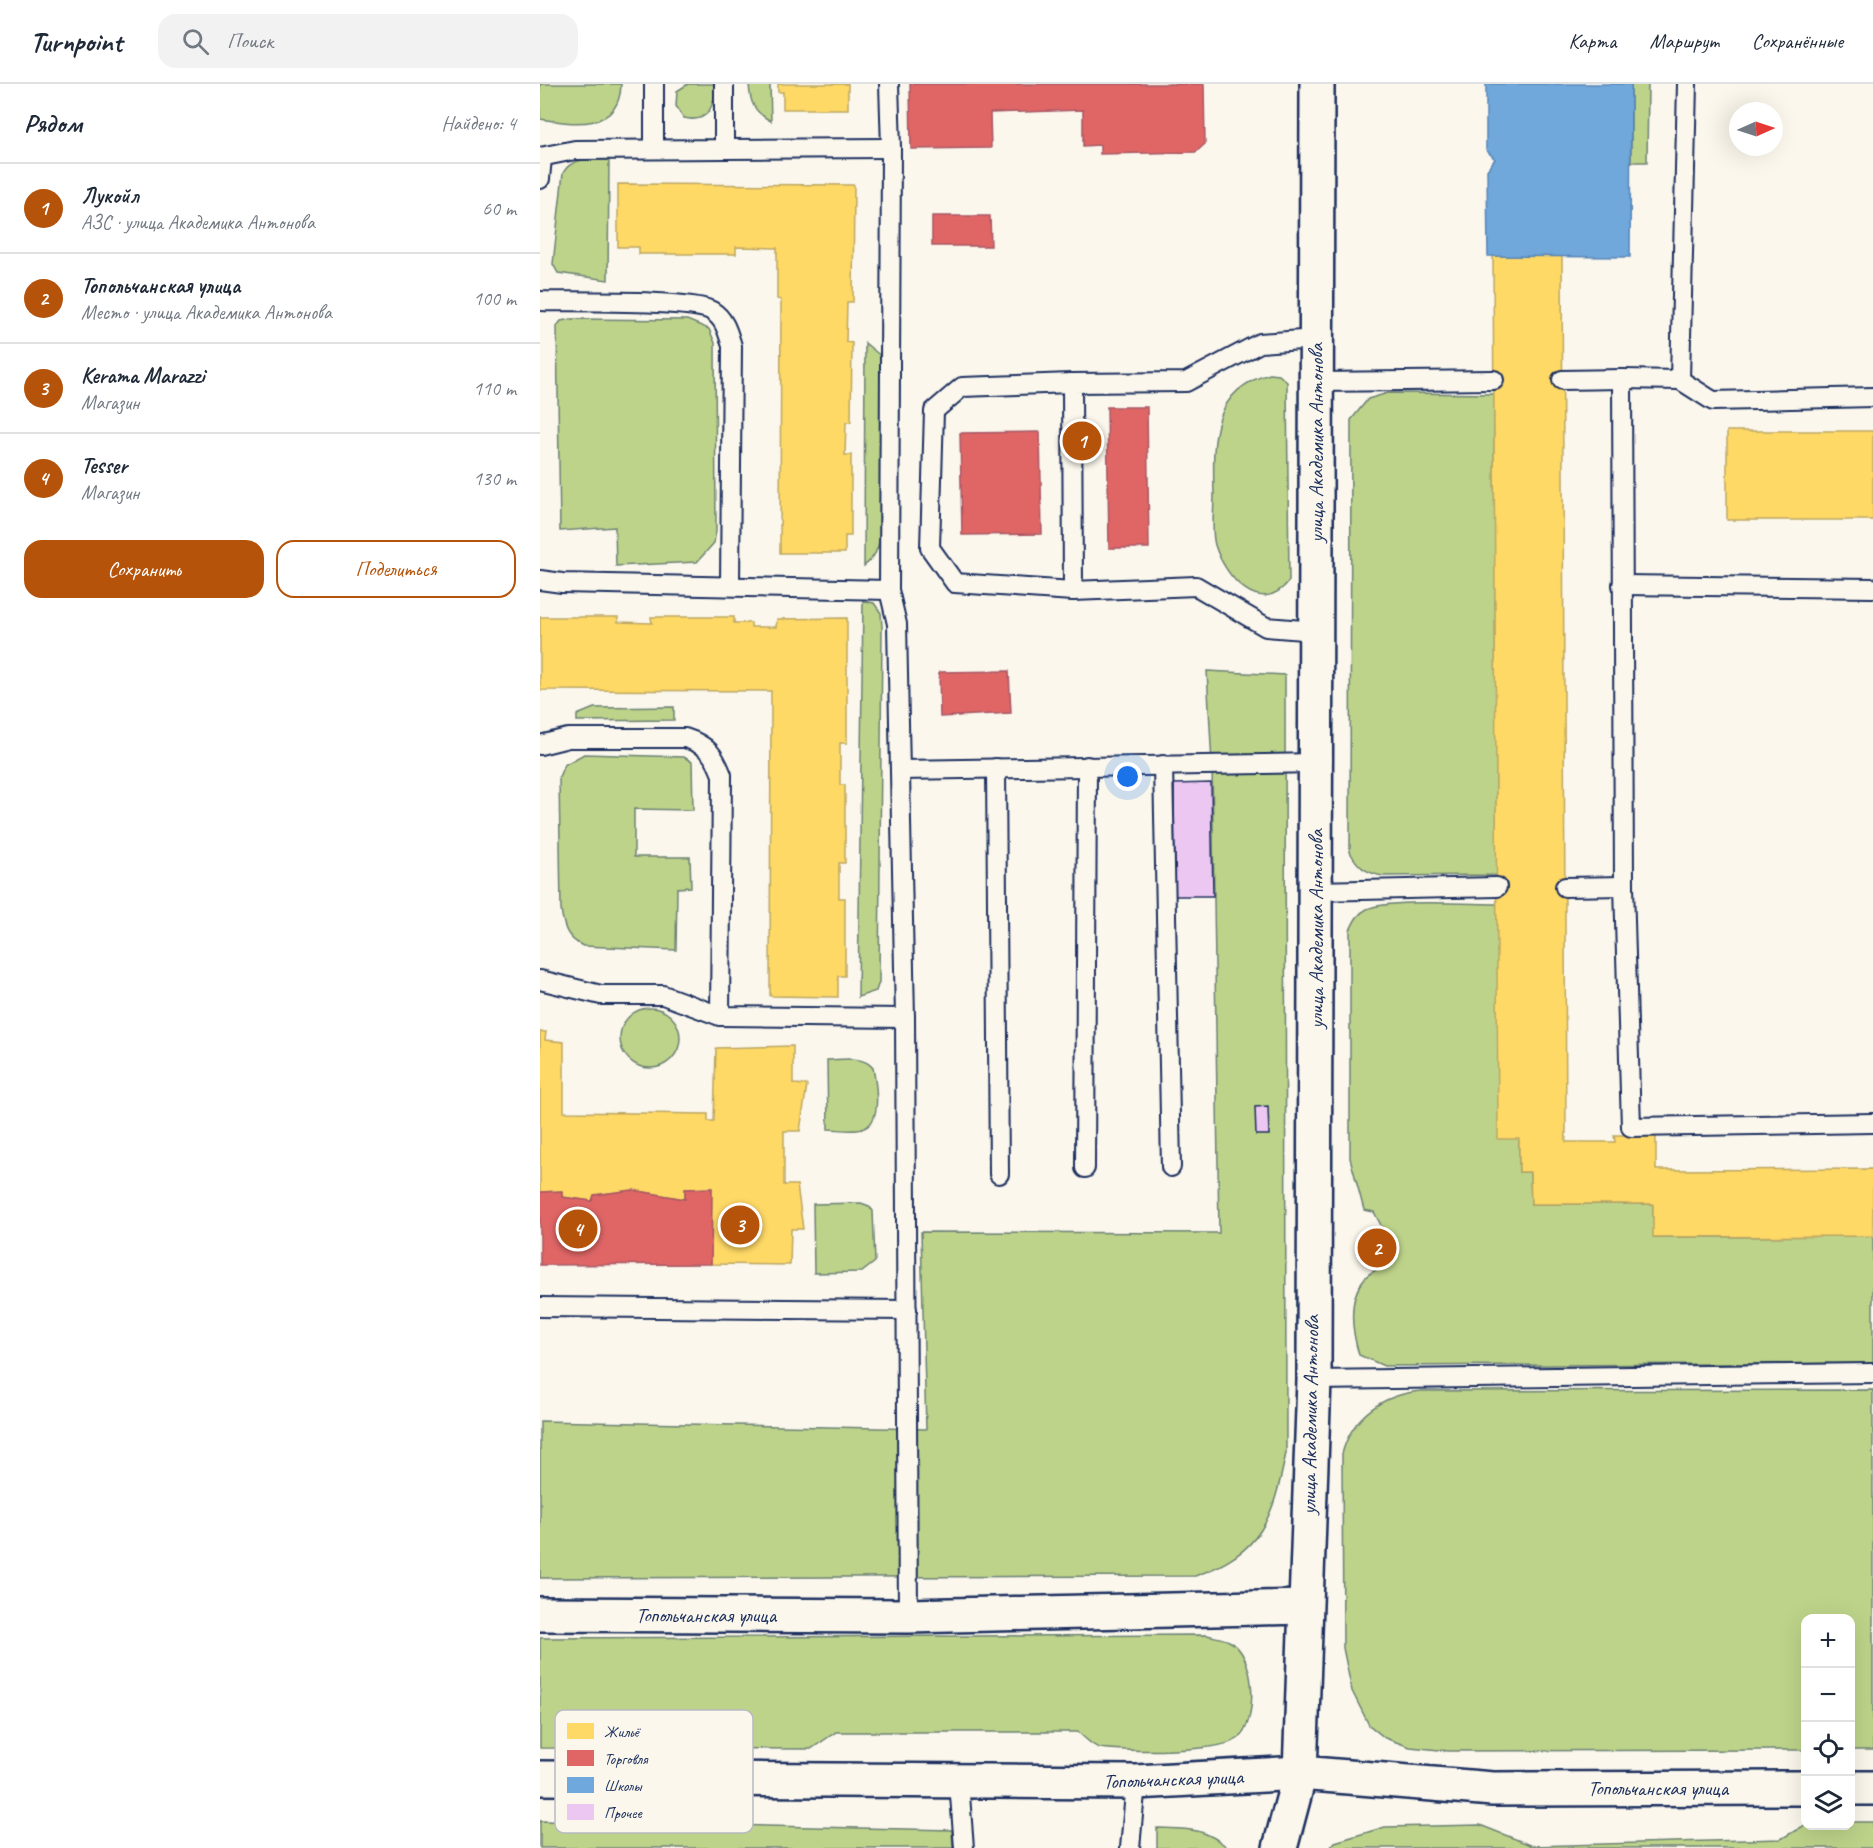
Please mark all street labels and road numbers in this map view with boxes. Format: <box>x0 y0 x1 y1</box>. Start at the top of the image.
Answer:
street label: улица Академика Антонова <box>1303 341 1329 545</box>
street label: улица Академика Антонова <box>1303 827 1329 1031</box>
street label: улица Академика Антонова <box>1295 1313 1325 1517</box>
street label: Топольчанская улица <box>636 1602 778 1628</box>
street label: Топольчанская улица <box>1102 1764 1245 1794</box>
street label: Топольчанская улица <box>1588 1775 1730 1801</box>

